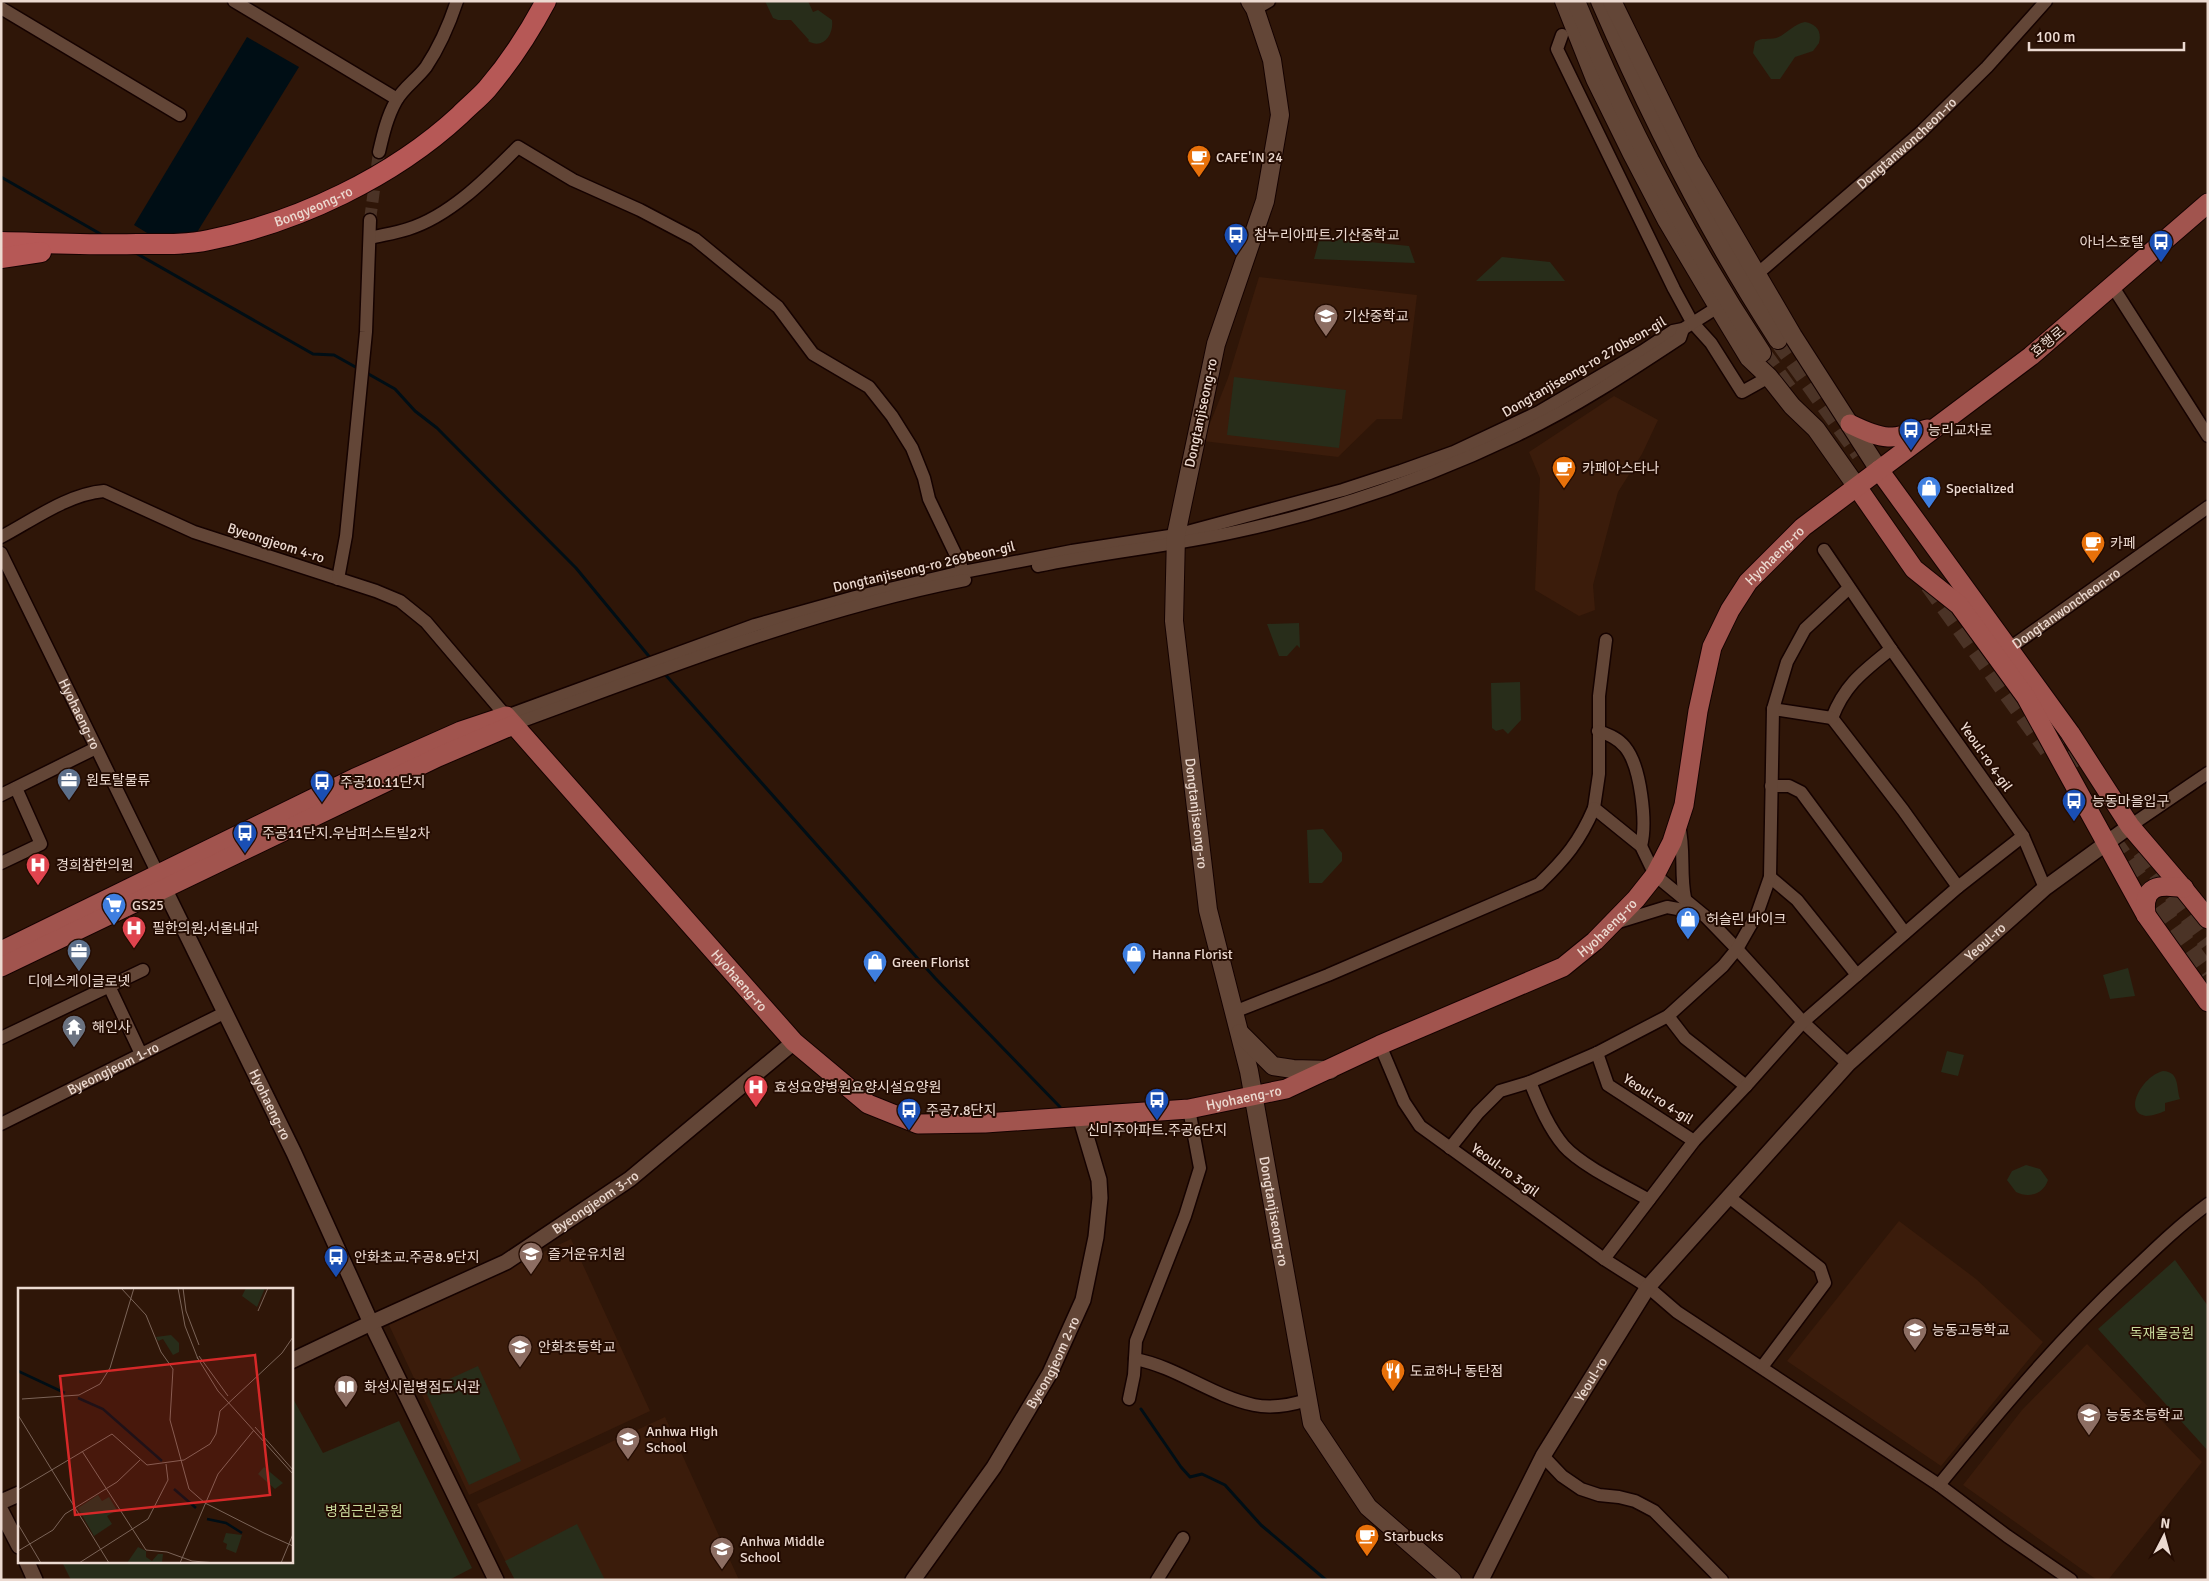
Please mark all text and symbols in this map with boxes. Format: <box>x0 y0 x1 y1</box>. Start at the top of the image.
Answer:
scale bar <box>2029 20 2184 52</box>
text: 100 m <box>2036 28 2076 46</box>
street label: Dongtanwoncheon-ro <box>1853 94 1960 193</box>
cafe icon: CAFE'IN 24 <box>1186 144 1212 178</box>
place label: CAFE'IN 24 <box>1216 149 1283 166</box>
street label: Bongyeong-ro <box>272 182 355 230</box>
bus stop icon: 참누리아파트.기산중학교 <box>1223 222 1249 256</box>
place label: 참누리아파트.기산중학교 <box>1254 227 1399 244</box>
bus stop icon: 아너스호텔 <box>2148 229 2174 263</box>
place label: 아너스호텔 <box>2080 234 2144 251</box>
school or university icon: 기산중학교 <box>1313 303 1339 337</box>
place label: 기산중학교 <box>1344 308 1409 325</box>
street label: Dongtanjiseong-ro 270beon-gil <box>1499 313 1669 421</box>
street label: 효행로 <box>2028 323 2068 361</box>
street label: Dongtanjiseong-ro <box>1181 357 1221 469</box>
bus stop icon: 능리교차로 <box>1898 417 1924 451</box>
place label: 능리교차로 <box>1928 422 1993 439</box>
cafe icon: 카페아스타나 <box>1551 455 1577 489</box>
place label: 카페아스타나 <box>1582 460 1659 477</box>
shop icon: Specialized <box>1916 475 1942 509</box>
place label: Specialized <box>1946 480 2014 497</box>
street label: Byeongjeom 4-ro <box>225 519 327 567</box>
street label: Hyohaeng-ro <box>1741 522 1808 589</box>
cafe icon: 카페 <box>2080 530 2106 564</box>
place label: 카페 <box>2110 535 2136 552</box>
street label: Dongtanjiseong-ro 269beon-gil <box>831 538 1017 596</box>
street label: Dongtanwoncheon-ro <box>2008 564 2123 652</box>
street label: Hyohaeng-ro <box>55 676 104 752</box>
street label: Yeoul-ro 4-gil <box>1956 719 2016 795</box>
street label: Dongtanjiseong-ro <box>1182 757 1212 870</box>
office icon: 원토탈물류 <box>56 767 82 801</box>
bus stop icon: 주공10.11단지 <box>309 769 335 803</box>
place label: 원토탈물류 <box>86 772 151 789</box>
place label: 주공10.11단지 <box>340 774 425 791</box>
bus stop icon: 능동마을입구 <box>2061 788 2087 822</box>
place label: 능동마을입구 <box>2092 793 2169 810</box>
bus stop icon: 주공11단지.우남퍼스트빌2차 <box>232 820 258 854</box>
place label: 주공11단지.우남퍼스트빌2차 <box>262 825 430 842</box>
hospital icon: 경희참한의원 <box>25 852 51 886</box>
place label: 경희참한의원 <box>56 857 133 874</box>
supermarket icon: GS25 <box>101 892 127 926</box>
street label: Hyohaeng-ro <box>1574 895 1640 961</box>
place label: GS25 <box>132 897 164 914</box>
shop icon: 허슬린 바이크 <box>1675 906 1701 940</box>
place label: 허슬린 바이크 <box>1706 911 1786 928</box>
hospital icon: 필한의원;서울내과 <box>121 915 147 949</box>
street label: Yeoul-ro <box>1961 919 2009 964</box>
place label: 필한의원;서울내과 <box>152 920 259 937</box>
office icon: 디에스케이글로넷 <box>66 938 92 972</box>
shop icon: Hanna Florist <box>1121 941 1147 975</box>
street label: Hyohaeng-ro <box>708 946 771 1015</box>
place label: Hanna Florist <box>1152 946 1233 963</box>
shop icon: Green Florist <box>862 949 888 983</box>
place label: Green Florist <box>892 954 969 971</box>
place label: 디에스케이글로넷 <box>27 973 131 990</box>
temple icon: 해인사 <box>61 1014 87 1048</box>
place label: 해인사 <box>92 1019 131 1036</box>
street label: Byeongjeom 1-ro <box>64 1038 162 1098</box>
street label: Hyohaeng-ro <box>246 1066 295 1143</box>
street label: Yeoul-ro 4-gil <box>1620 1070 1696 1128</box>
hospital icon: 효성요양병원요양시설요양원 <box>743 1074 769 1108</box>
place label: 효성요양병원요양시설요양원 <box>774 1079 941 1096</box>
street label: Hyohaeng-ro <box>1204 1082 1283 1114</box>
bus stop icon: 신미주아파트.주공6단지 <box>1144 1087 1170 1121</box>
bus stop icon: 주공7.8단지 <box>896 1097 922 1131</box>
place label: 주공7.8단지 <box>926 1102 996 1119</box>
place label: 신미주아파트.주공6단지 <box>1087 1122 1227 1139</box>
street label: Yeoul-ro 3-gil <box>1468 1140 1542 1200</box>
street label: Dongtanjiseong-ro <box>1256 1155 1292 1268</box>
street label: Byeongjeom 3-ro <box>548 1167 642 1237</box>
school or university icon: 즐거운유치원 <box>518 1241 544 1275</box>
bus stop icon: 안화초교.주공8.9단지 <box>323 1244 349 1278</box>
place label: 즐거운유치원 <box>548 1246 625 1263</box>
place label: 안화초교.주공8.9단지 <box>354 1249 480 1266</box>
inset map <box>18 1288 292 1564</box>
street label: Byeongjeom 2-ro <box>1022 1314 1083 1412</box>
school or university icon: 능동고등학교 <box>1902 1317 1928 1351</box>
place label: 능동고등학교 <box>1932 1322 2009 1339</box>
park label: 독재울공원 <box>2130 1325 2194 1342</box>
school or university icon: 안화초등학교 <box>507 1334 533 1368</box>
place label: 안화초등학교 <box>538 1339 615 1356</box>
street label: Yeoul-ro <box>1570 1354 1611 1405</box>
restaurant icon: 도쿄하나 동탄점 <box>1380 1358 1406 1392</box>
place label: 도쿄하나 동탄점 <box>1410 1363 1503 1380</box>
library icon: 화성시립병점도서관 <box>333 1374 359 1408</box>
place label: 화성시립병점도서관 <box>364 1379 480 1396</box>
school or university icon: 능동초등학교 <box>2076 1402 2102 1436</box>
place label: 능동초등학교 <box>2106 1407 2183 1424</box>
place label: Anhwa High School <box>646 1423 718 1456</box>
school or university icon: Anhwa High School <box>615 1426 641 1460</box>
park label: 병점근린공원 <box>325 1503 403 1520</box>
north arrow <box>2139 1511 2189 1561</box>
text: N <box>2160 1515 2171 1533</box>
cafe icon: Starbucks <box>1354 1523 1380 1557</box>
place label: Starbucks <box>1384 1528 1444 1545</box>
place label: Anhwa Middle School <box>740 1533 825 1566</box>
school or university icon: Anhwa Middle School <box>709 1536 735 1570</box>

